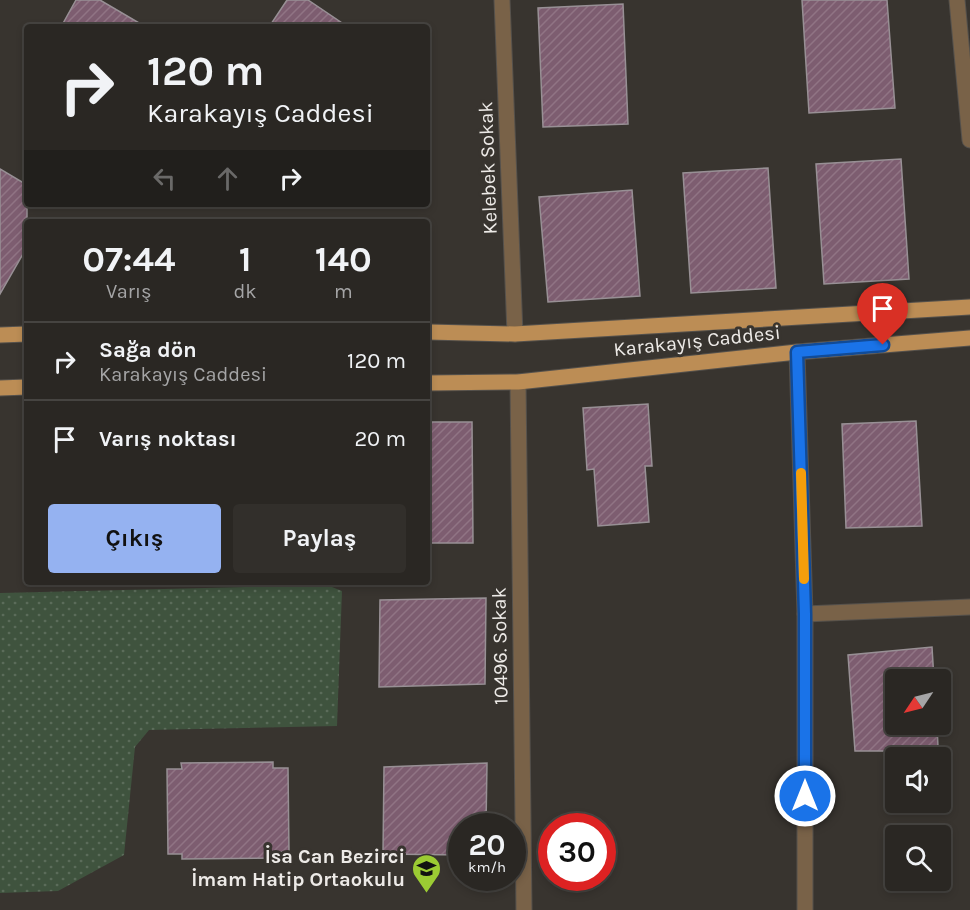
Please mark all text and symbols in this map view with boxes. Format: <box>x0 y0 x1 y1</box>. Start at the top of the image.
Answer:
text: 120 m <box>147 46 264 96</box>
icon: right <box>48 48 126 126</box>
text: Karakayış Caddesi <box>147 97 374 129</box>
street label: Kelebek Sokak <box>474 101 502 235</box>
icon: left <box>148 162 181 195</box>
icon: ahead <box>211 162 244 195</box>
icon: right <box>274 162 307 195</box>
text: 07:44 <box>82 238 175 280</box>
text: 1 <box>239 238 252 280</box>
text: 140 <box>315 238 372 280</box>
text: Varış <box>106 280 151 303</box>
text: dk <box>234 280 257 303</box>
text: m <box>334 280 353 303</box>
pin <box>857 283 908 345</box>
icon: arrive <box>866 292 899 325</box>
street label: Karakayış Caddesi <box>612 321 782 361</box>
text: Sağa dön <box>99 337 197 363</box>
icon: right <box>48 345 81 378</box>
text: 120 m <box>347 348 406 374</box>
text: Karakayış Caddesi <box>99 363 267 386</box>
icon: arrive <box>48 423 81 456</box>
text: Varış noktası <box>99 426 237 452</box>
text: 20 m <box>354 426 406 452</box>
button: Çıkış <box>48 504 221 573</box>
button: Paylaş <box>233 504 406 573</box>
street label: 10496. Sokak <box>487 587 513 705</box>
north arrow <box>885 669 951 735</box>
map controls <box>885 669 951 891</box>
button: sound <box>885 747 951 813</box>
position arrow <box>773 764 837 828</box>
speed limit sign: 30 <box>538 813 616 891</box>
button: search <box>885 825 951 891</box>
text: 20 <box>468 827 506 863</box>
place label: İsa Can Bezirci İmam Hatip Ortaokulu <box>191 845 405 891</box>
school or university icon: İsa Can Bezirci İmam Hatip Ortaokulu <box>410 852 442 894</box>
text: km/h <box>468 858 506 876</box>

